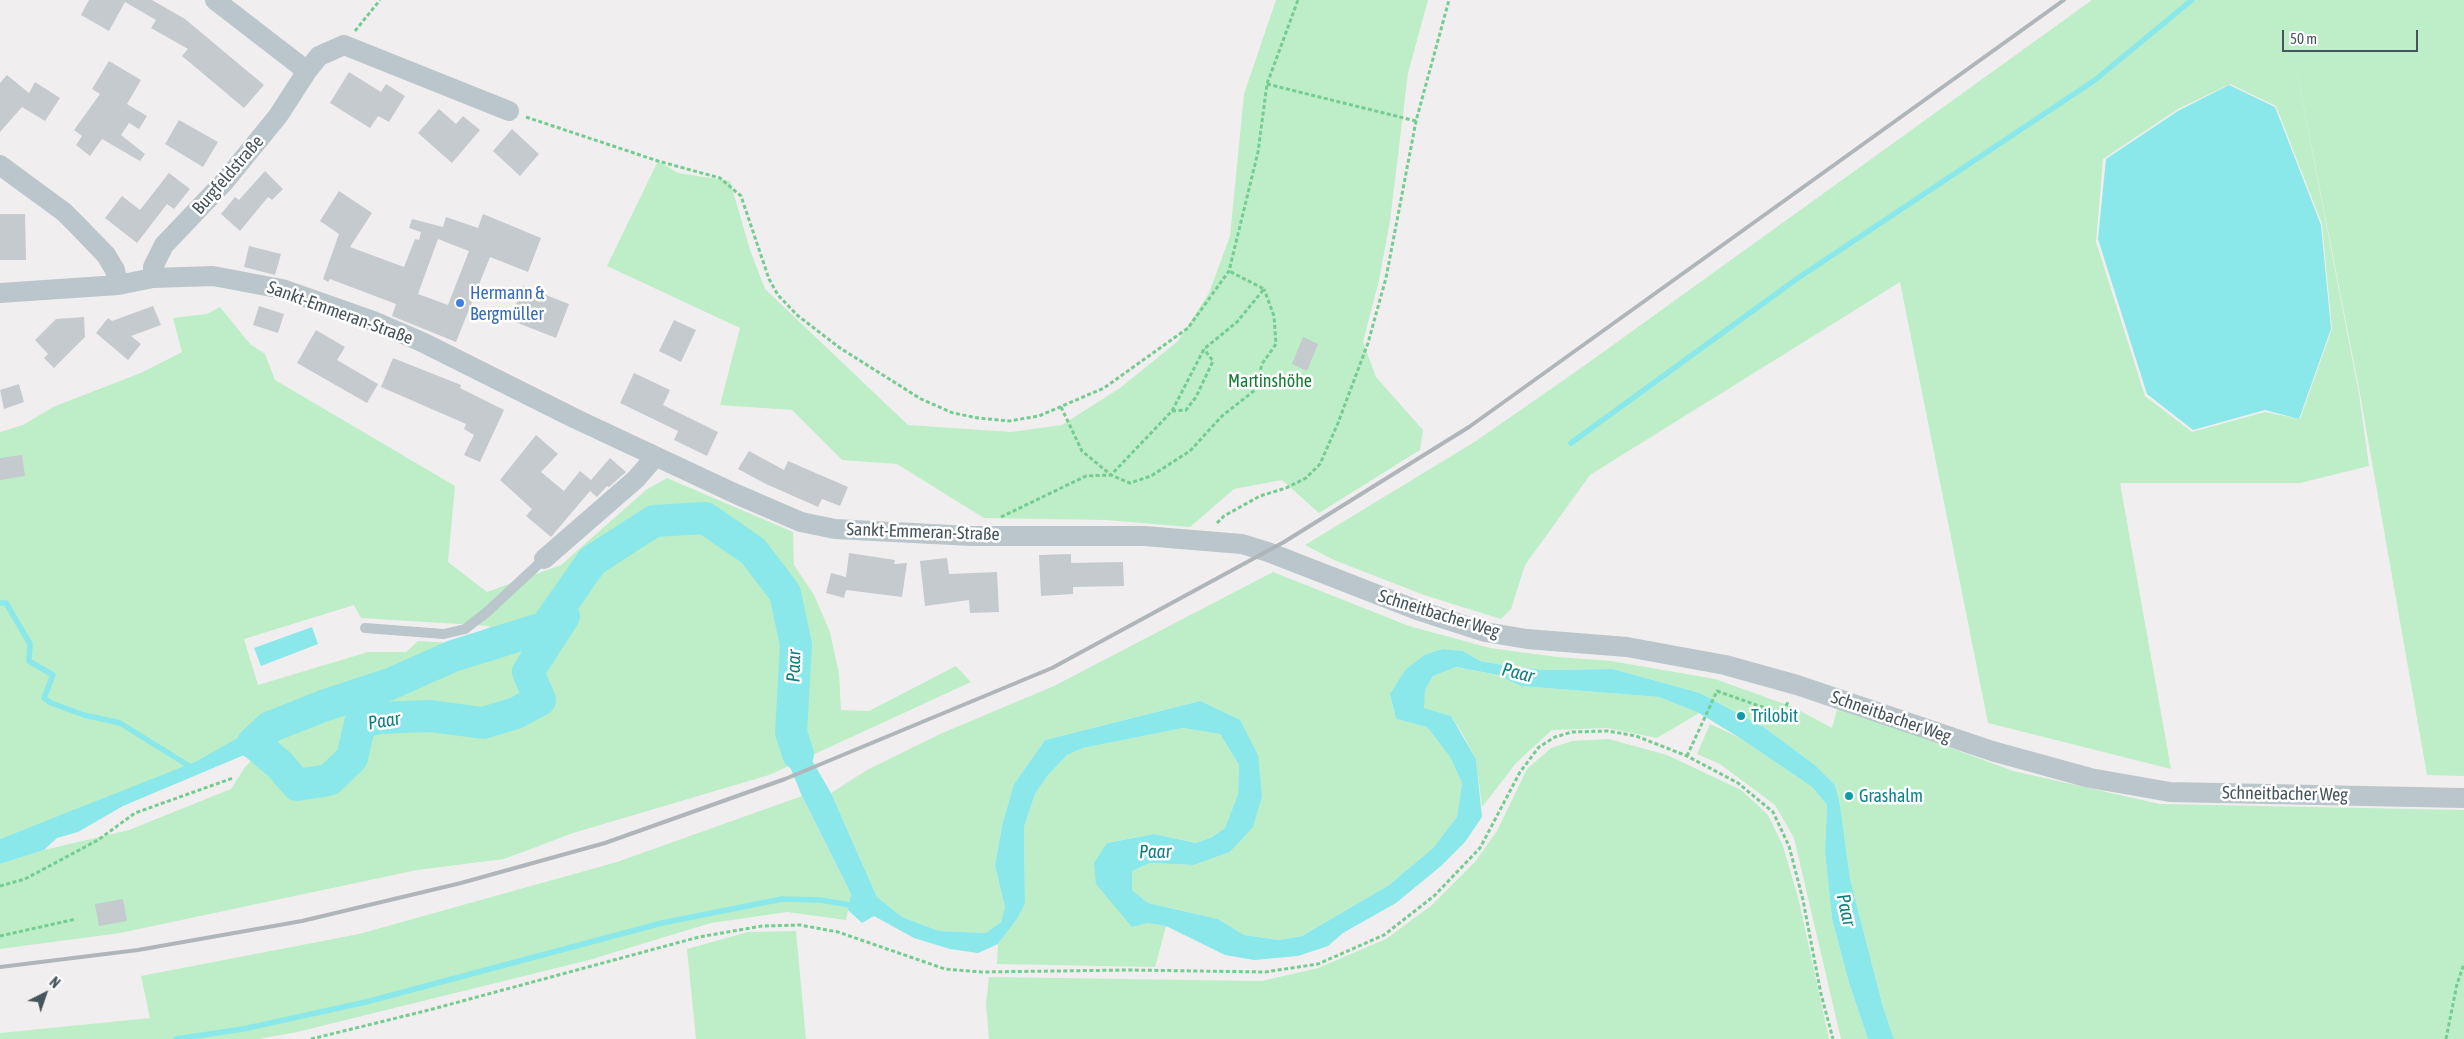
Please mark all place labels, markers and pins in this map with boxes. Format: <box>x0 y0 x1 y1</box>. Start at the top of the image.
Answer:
place label: Hermann & Bergmüller <box>470 282 545 324</box>
marker: Hermann & Bergmüller <box>454 297 466 309</box>
place label: Trilobit <box>1751 705 1798 727</box>
marker: Trilobit <box>1735 710 1747 722</box>
place label: Grashalm <box>1859 785 1923 807</box>
marker: Grashalm <box>1843 790 1855 802</box>

